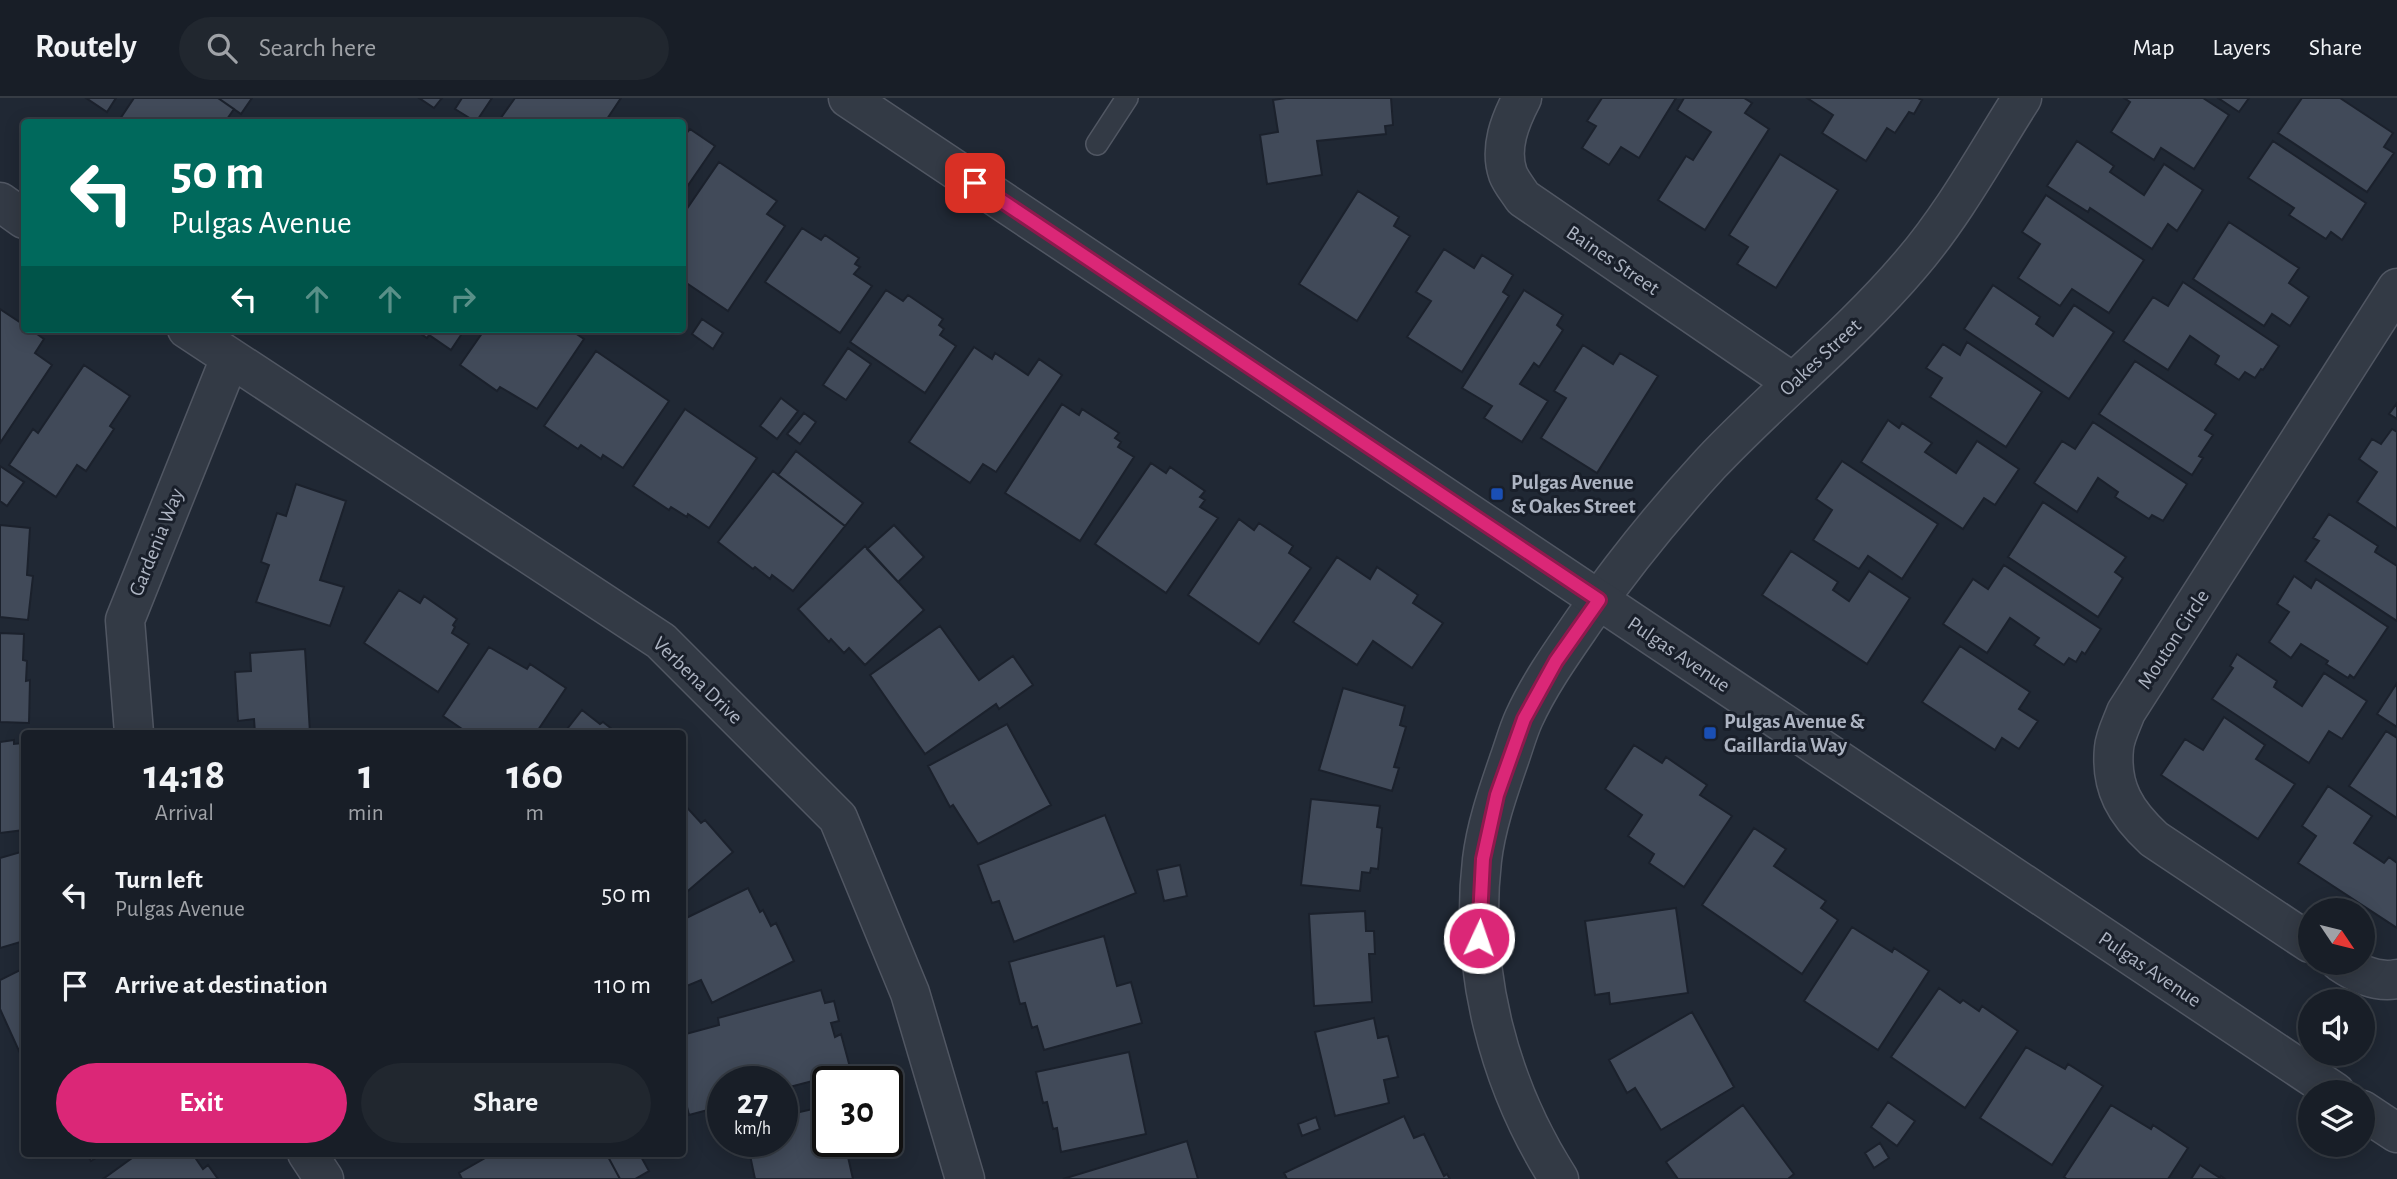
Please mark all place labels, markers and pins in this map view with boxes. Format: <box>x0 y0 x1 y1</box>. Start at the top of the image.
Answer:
pin <box>945 153 1005 213</box>
place label: Pulgas Avenue & Oakes Street <box>1511 472 1636 517</box>
marker: Pulgas Avenue & Oakes Street <box>1489 486 1505 502</box>
place label: Pulgas Avenue & Gaillardia Way <box>1724 711 1865 756</box>
marker: Pulgas Avenue & Gaillardia Way <box>1702 725 1718 741</box>

